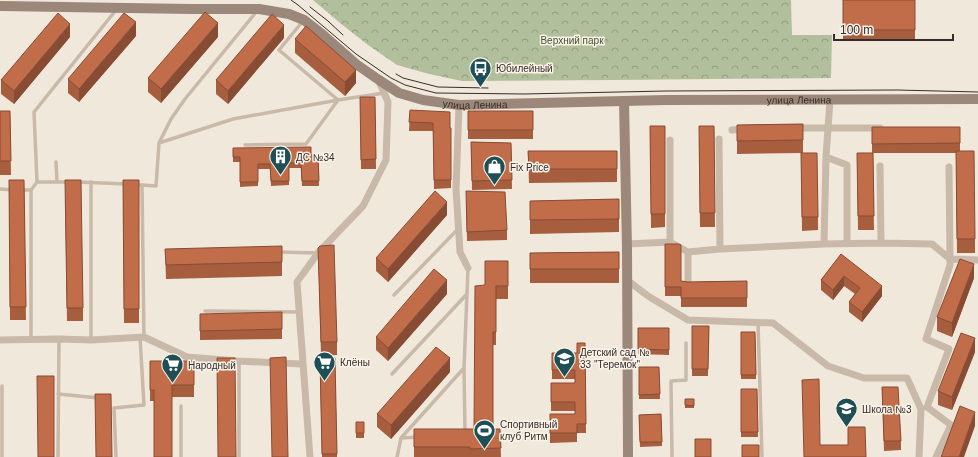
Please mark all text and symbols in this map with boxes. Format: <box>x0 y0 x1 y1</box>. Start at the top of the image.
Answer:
scale bar <box>834 16 953 42</box>
text: 100 m <box>840 23 873 37</box>
park label: Верхний парк <box>540 35 604 46</box>
bus stop icon: Юбилейный <box>468 55 494 88</box>
place label: Юбилейный <box>496 63 553 74</box>
street label: улица Ленина <box>767 94 832 106</box>
street label: улица Ленина <box>442 98 508 111</box>
building icon: ДС №34 <box>267 144 293 177</box>
place label: ДС №34 <box>296 152 335 163</box>
shop icon: Fix Price <box>481 154 507 187</box>
place label: Fix Price <box>510 162 549 173</box>
school or university icon: Детский сад № 33 "Теремок" <box>552 345 578 378</box>
place label: Детский сад № 33 "Теремок" <box>580 347 650 370</box>
supermarket icon: Клёны <box>311 349 337 382</box>
supermarket icon: Народный <box>159 352 185 385</box>
place label: Клёны <box>340 357 370 368</box>
place label: Народный <box>188 360 236 371</box>
school or university icon: Школа №3 <box>834 396 860 429</box>
place label: Школа №3 <box>862 404 912 415</box>
sports icon: Спортивный клуб Ритм <box>472 417 498 450</box>
place label: Спортивный клуб Ритм <box>500 419 557 442</box>

